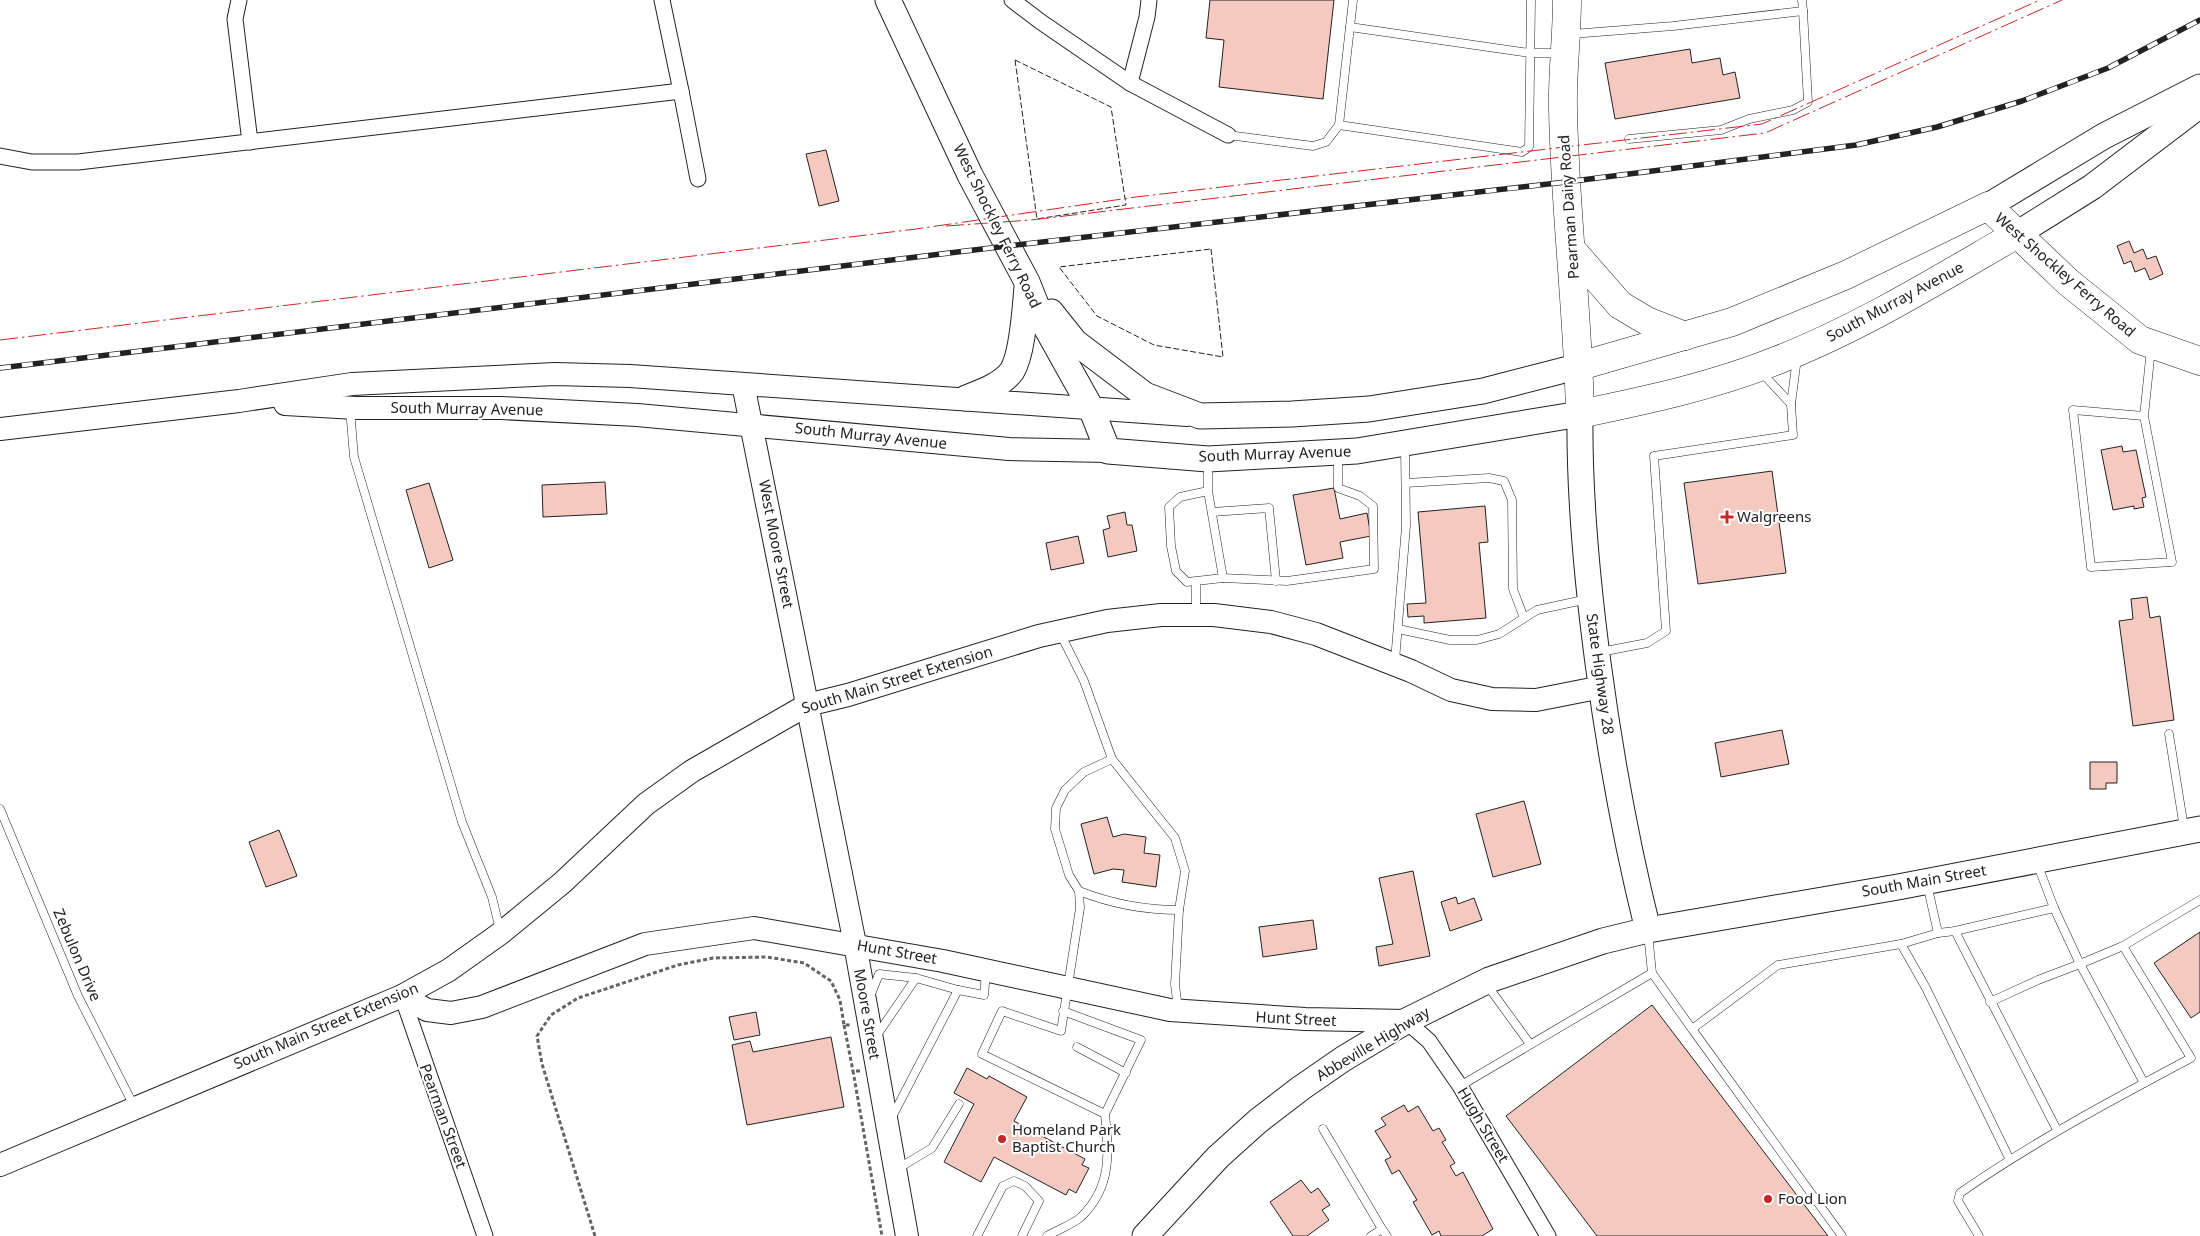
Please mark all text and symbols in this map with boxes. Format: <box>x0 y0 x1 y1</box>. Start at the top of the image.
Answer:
street label: Pearman Dairy Road <box>1553 134 1583 280</box>
street label: West Shockley Ferry Road <box>949 140 1046 311</box>
street label: West Shockley Ferry Road <box>1991 208 2140 341</box>
street label: South Murray Avenue <box>1822 256 1967 346</box>
street label: South Murray Avenue <box>390 397 544 419</box>
street label: South Murray Avenue <box>794 417 948 453</box>
street label: South Murray Avenue <box>1198 440 1352 466</box>
street label: West Moore Street <box>755 478 799 610</box>
place label: Walgreens <box>1737 506 1811 526</box>
marker: Walgreens <box>1721 511 1733 523</box>
street label: State Highway 28 <box>1583 612 1619 736</box>
street label: South Main Street Extension <box>799 640 995 718</box>
street label: South Main Street <box>1860 859 1988 901</box>
street label: Zebulon Drive <box>49 905 106 1004</box>
street label: Hunt Street <box>856 934 939 968</box>
street label: Moore Street <box>850 967 886 1061</box>
street label: South Main Street Extension <box>230 977 421 1073</box>
street label: Abbeville Highway <box>1312 1001 1433 1085</box>
street label: Hunt Street <box>1255 1006 1338 1030</box>
street label: Pearman Street <box>416 1061 472 1171</box>
street label: Hugh Street <box>1453 1083 1515 1166</box>
place label: Homeland Park Baptist Church <box>1012 1119 1121 1156</box>
marker: Homeland Park Baptist Church <box>996 1133 1008 1145</box>
place label: Food Lion <box>1778 1188 1847 1208</box>
marker: Food Lion <box>1762 1193 1774 1205</box>

